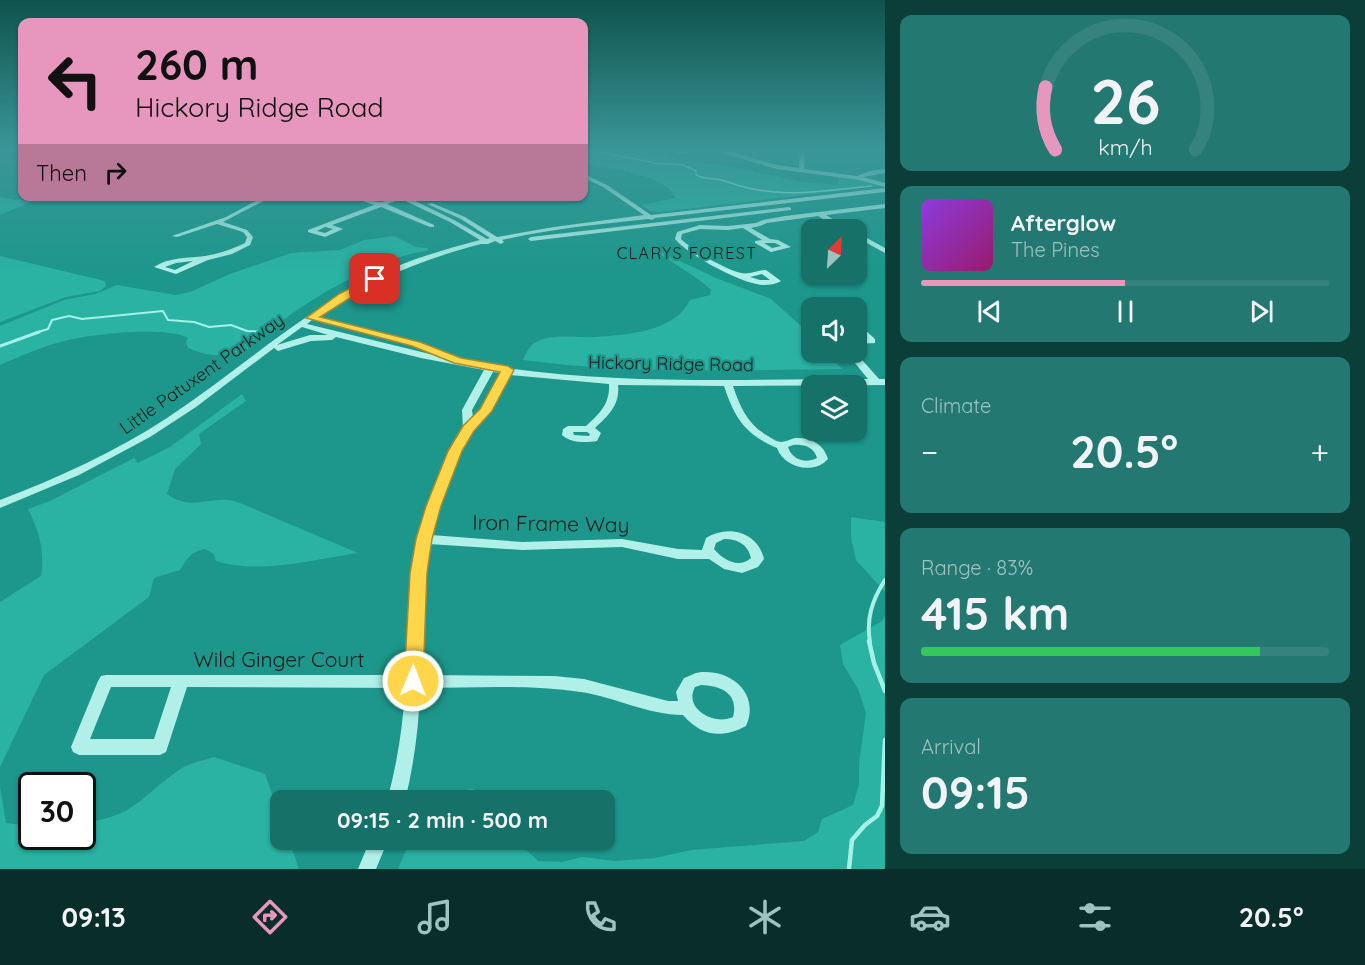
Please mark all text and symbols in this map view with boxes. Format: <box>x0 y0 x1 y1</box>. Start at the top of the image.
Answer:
text: 260 m <box>135 38 258 91</box>
icon: left <box>36 42 114 120</box>
text: 26 <box>1090 62 1160 140</box>
text: Hickory Ridge Road <box>135 90 384 124</box>
text: km/h <box>1098 134 1152 160</box>
icon: right <box>99 156 132 189</box>
text: Then <box>36 159 87 187</box>
text: Afterglow <box>1011 209 1116 237</box>
north arrow <box>801 219 867 285</box>
map controls <box>801 219 867 441</box>
text: The Pines <box>1011 237 1100 262</box>
district label: CLARYS FOREST <box>617 243 757 263</box>
pin <box>349 253 400 304</box>
icon: arrive <box>358 262 391 295</box>
icon: previous <box>973 295 1006 328</box>
icon: pause <box>1109 295 1142 328</box>
icon: next <box>1245 295 1278 328</box>
button: sound <box>801 297 867 363</box>
street label: Little Patuxent Parkway <box>115 308 288 439</box>
street label: Hickory Ridge Road <box>588 351 754 376</box>
button: layers <box>801 375 867 441</box>
text: Climate <box>921 393 991 418</box>
text: 20.5° <box>1070 423 1178 479</box>
text: − <box>921 431 938 472</box>
text: + <box>1310 431 1329 472</box>
street label: Iron Frame Way <box>472 509 630 537</box>
text: Range · 83% <box>921 555 1033 580</box>
text: 415 km <box>921 585 1069 641</box>
street label: Wild Ginger Court <box>193 646 365 672</box>
position arrow <box>381 649 445 713</box>
text: Arrival <box>921 734 981 759</box>
text: 09:15 <box>921 764 1030 820</box>
speed limit sign: 30 <box>18 772 96 850</box>
text: 09:15 · 2 min · 500 m <box>337 806 548 834</box>
icon: directions <box>249 896 291 938</box>
icon: music <box>414 896 456 938</box>
icon: phone <box>579 896 621 938</box>
icon: climate <box>744 896 786 938</box>
icon: car <box>909 896 951 938</box>
icon: filters <box>1074 896 1116 938</box>
text: 09:13 <box>61 900 126 934</box>
text: 20.5° <box>1239 900 1304 934</box>

